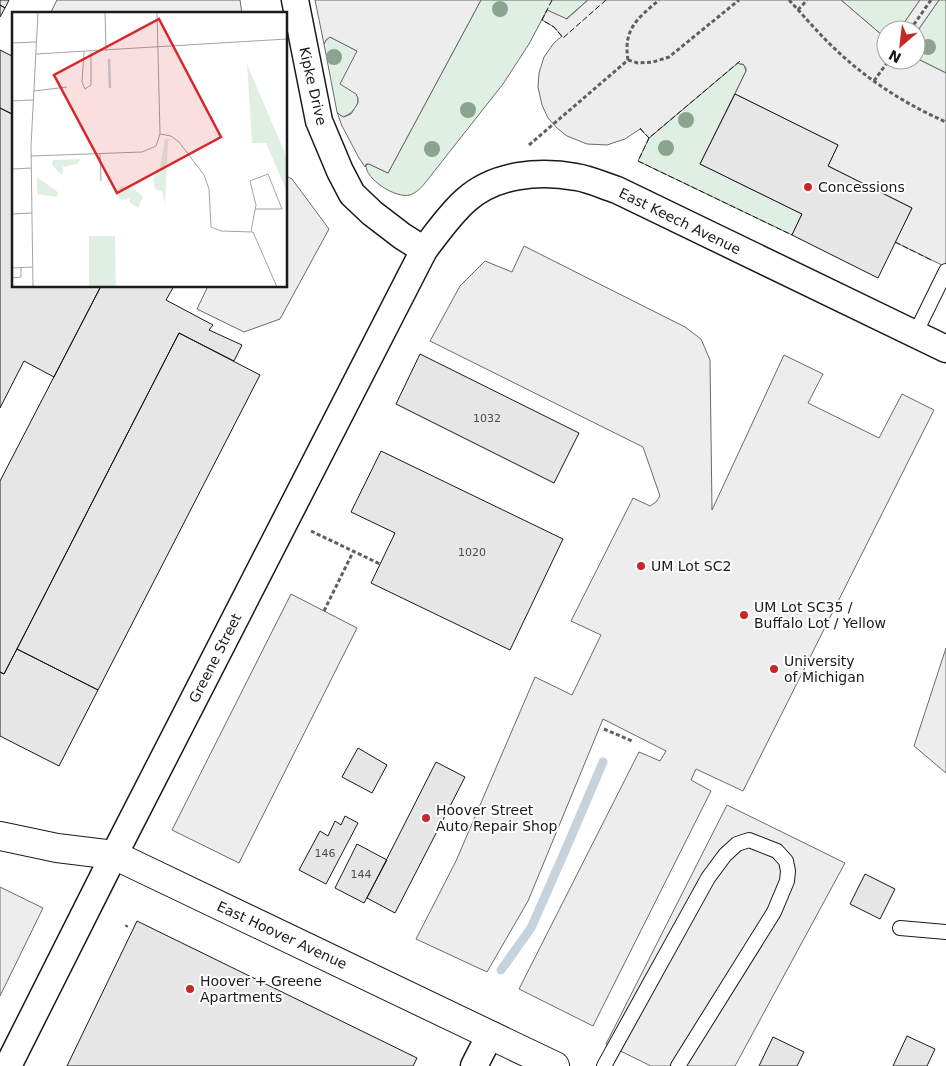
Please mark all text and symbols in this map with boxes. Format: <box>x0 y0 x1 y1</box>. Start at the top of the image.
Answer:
inset map <box>12 12 288 288</box>
north arrow <box>876 20 926 70</box>
street label: Kipke Drive <box>296 45 330 127</box>
text: N <box>886 47 904 66</box>
place label: Concessions <box>818 179 905 195</box>
marker: Concessions <box>802 181 814 193</box>
street label: East Keech Avenue <box>617 185 743 257</box>
house number: 1032 <box>473 412 501 425</box>
house number: 1020 <box>458 546 486 559</box>
place label: UM Lot SC2 <box>651 558 731 574</box>
marker: UM Lot SC2 <box>635 560 647 572</box>
place label: UM Lot SC35 / Buffalo Lot / Yellow <box>754 599 886 631</box>
marker: UM Lot SC35 / Buffalo Lot / Yellow <box>738 609 750 621</box>
street label: Greene Street <box>186 610 245 705</box>
place label: University of Michigan <box>784 653 865 685</box>
marker: University of Michigan <box>768 663 780 675</box>
place label: Hoover Street Auto Repair Shop <box>436 802 558 834</box>
marker: Hoover Street Auto Repair Shop <box>420 812 432 824</box>
house number: 146 <box>315 847 336 860</box>
house number: 144 <box>351 868 372 881</box>
street label: East Hoover Avenue <box>215 898 349 972</box>
place label: Hoover + Greene Apartments <box>200 973 322 1005</box>
marker: Hoover + Greene Apartments <box>184 983 196 995</box>

